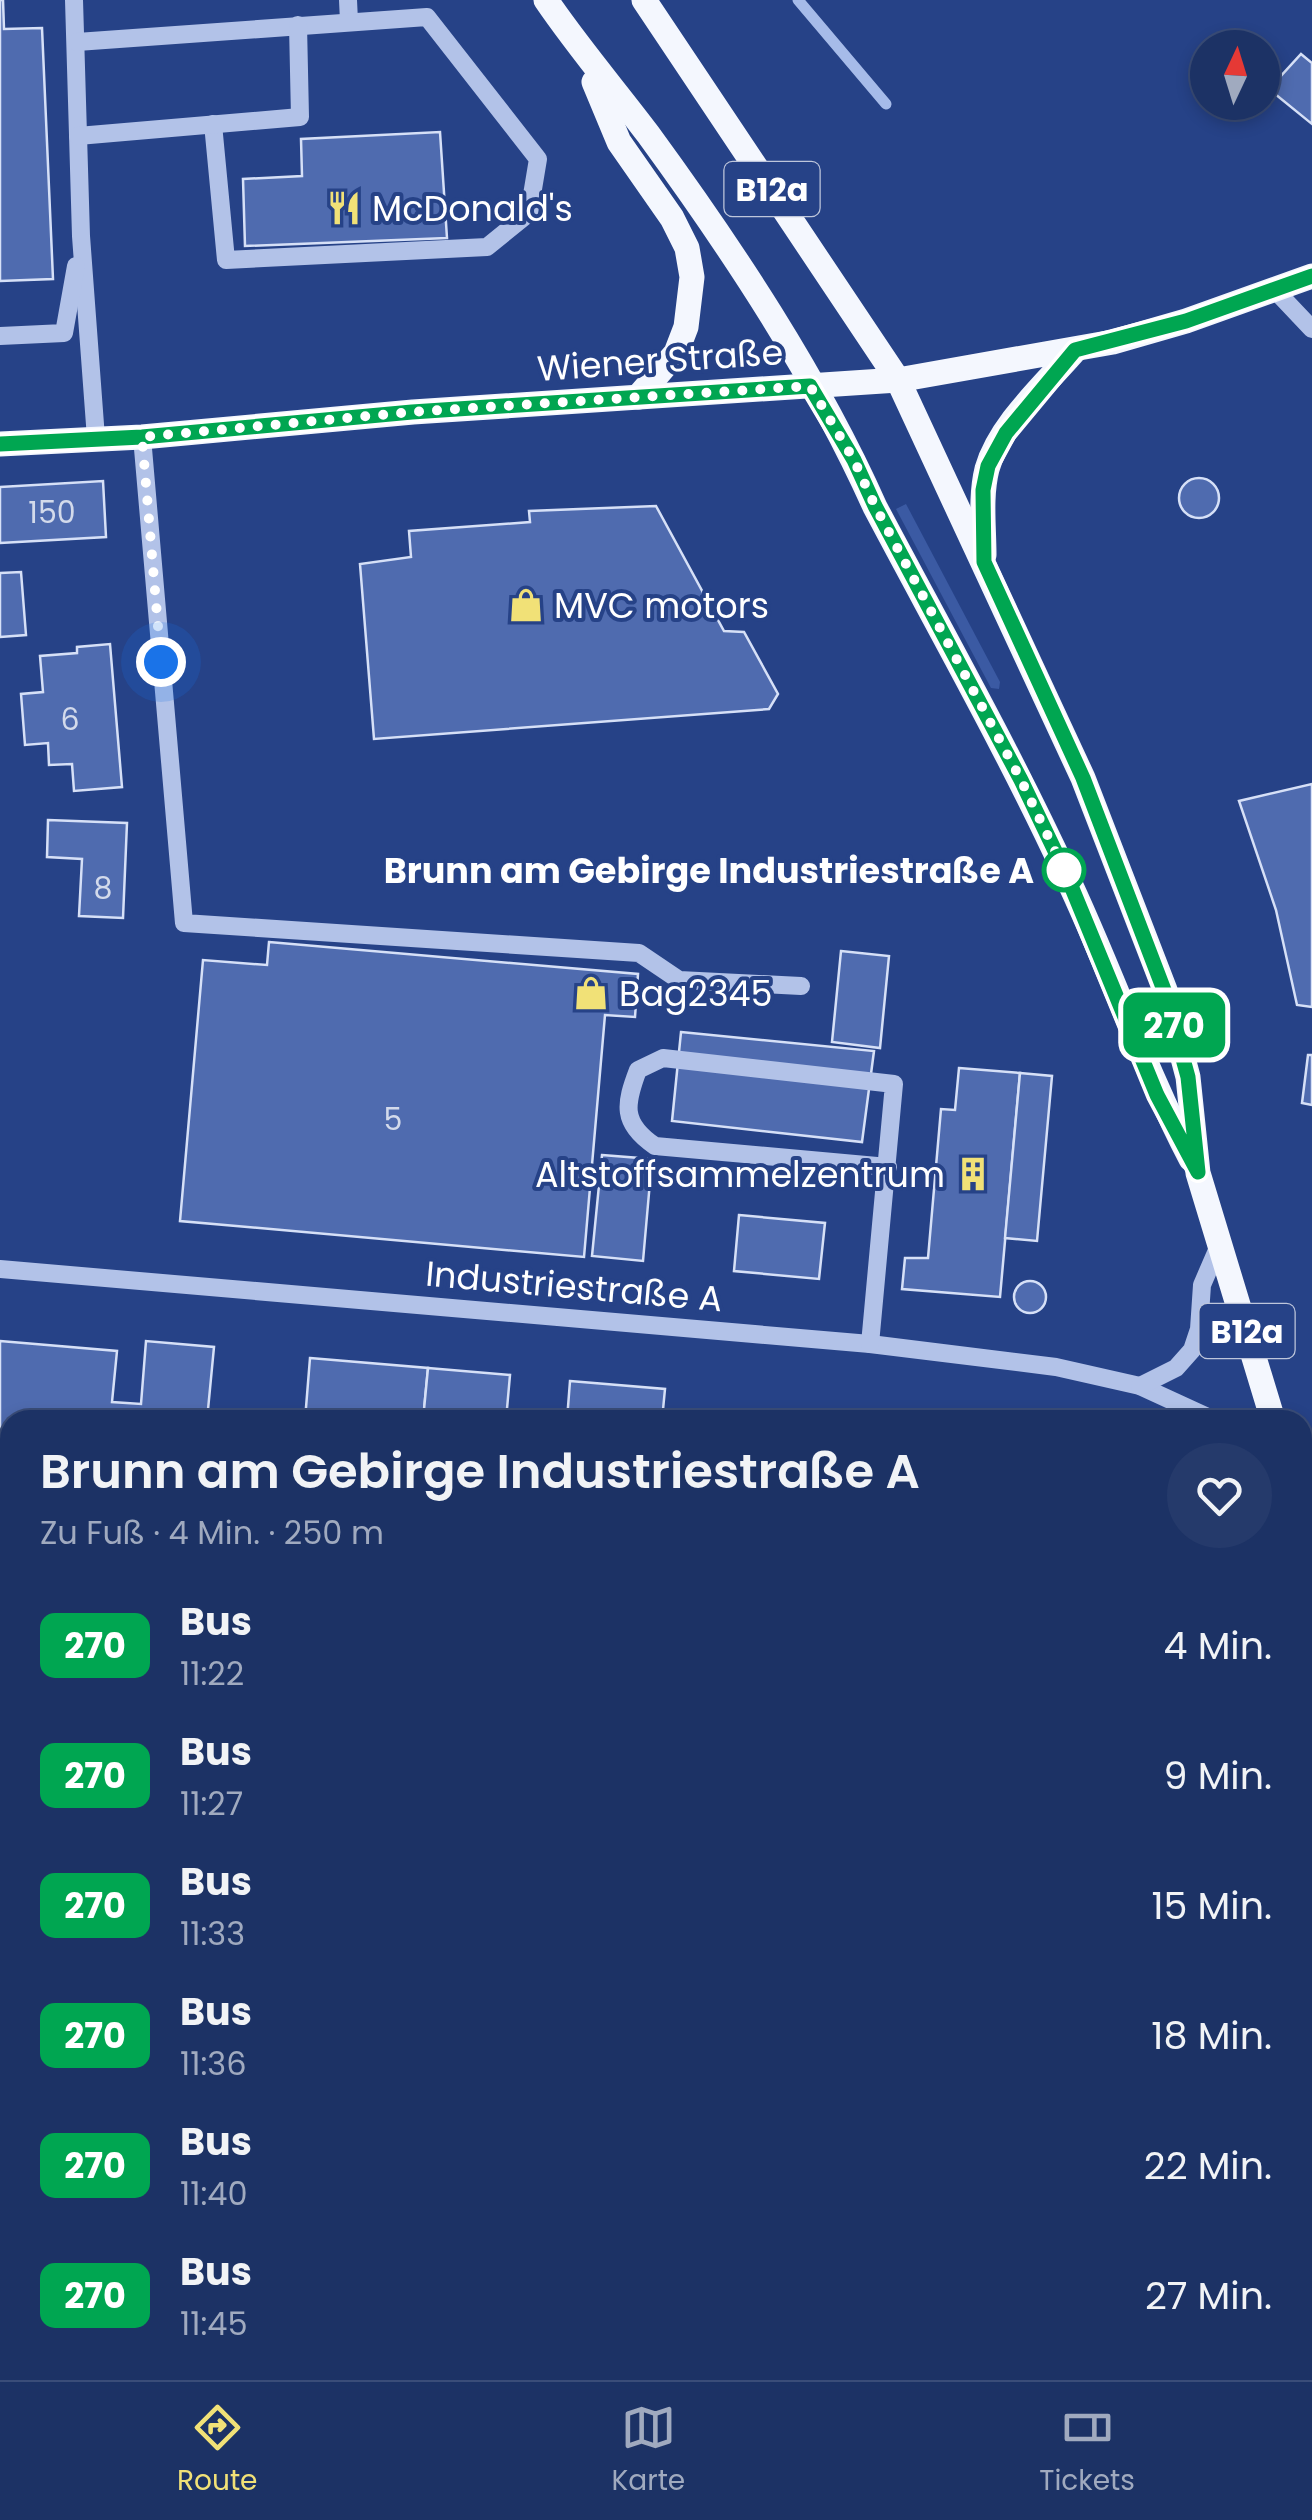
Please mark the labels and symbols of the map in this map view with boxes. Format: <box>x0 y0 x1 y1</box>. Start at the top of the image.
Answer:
north arrow <box>1190 30 1280 120</box>
road number: B12a <box>724 162 820 216</box>
place label: McDonald's <box>372 184 573 233</box>
restaurant icon: McDonald's <box>325 189 363 227</box>
street label: Wiener Straße <box>535 327 785 393</box>
house number: 150 <box>28 491 76 534</box>
place label: MVC motors <box>554 581 769 630</box>
shop icon: MVC motors <box>507 586 545 624</box>
your location <box>136 637 186 687</box>
house number: 6 <box>60 698 80 741</box>
place label: Brunn am Gebirge Industriestraße A <box>384 846 1034 895</box>
marker: Brunn am Gebirge Industriestraße A <box>1043 849 1085 891</box>
house number: 8 <box>94 867 112 910</box>
place label: Bag2345 <box>619 969 773 1018</box>
shop icon: Bag2345 <box>572 974 610 1012</box>
line badge: 270 <box>1116 992 1232 1058</box>
house number: 5 <box>384 1098 402 1141</box>
place label: Altstoffsammelzentrum <box>535 1150 945 1199</box>
building icon: Altstoffsammelzentrum <box>954 1155 992 1193</box>
street label: Industriestraße A <box>424 1249 724 1323</box>
road number: B12a <box>1200 1304 1294 1358</box>

